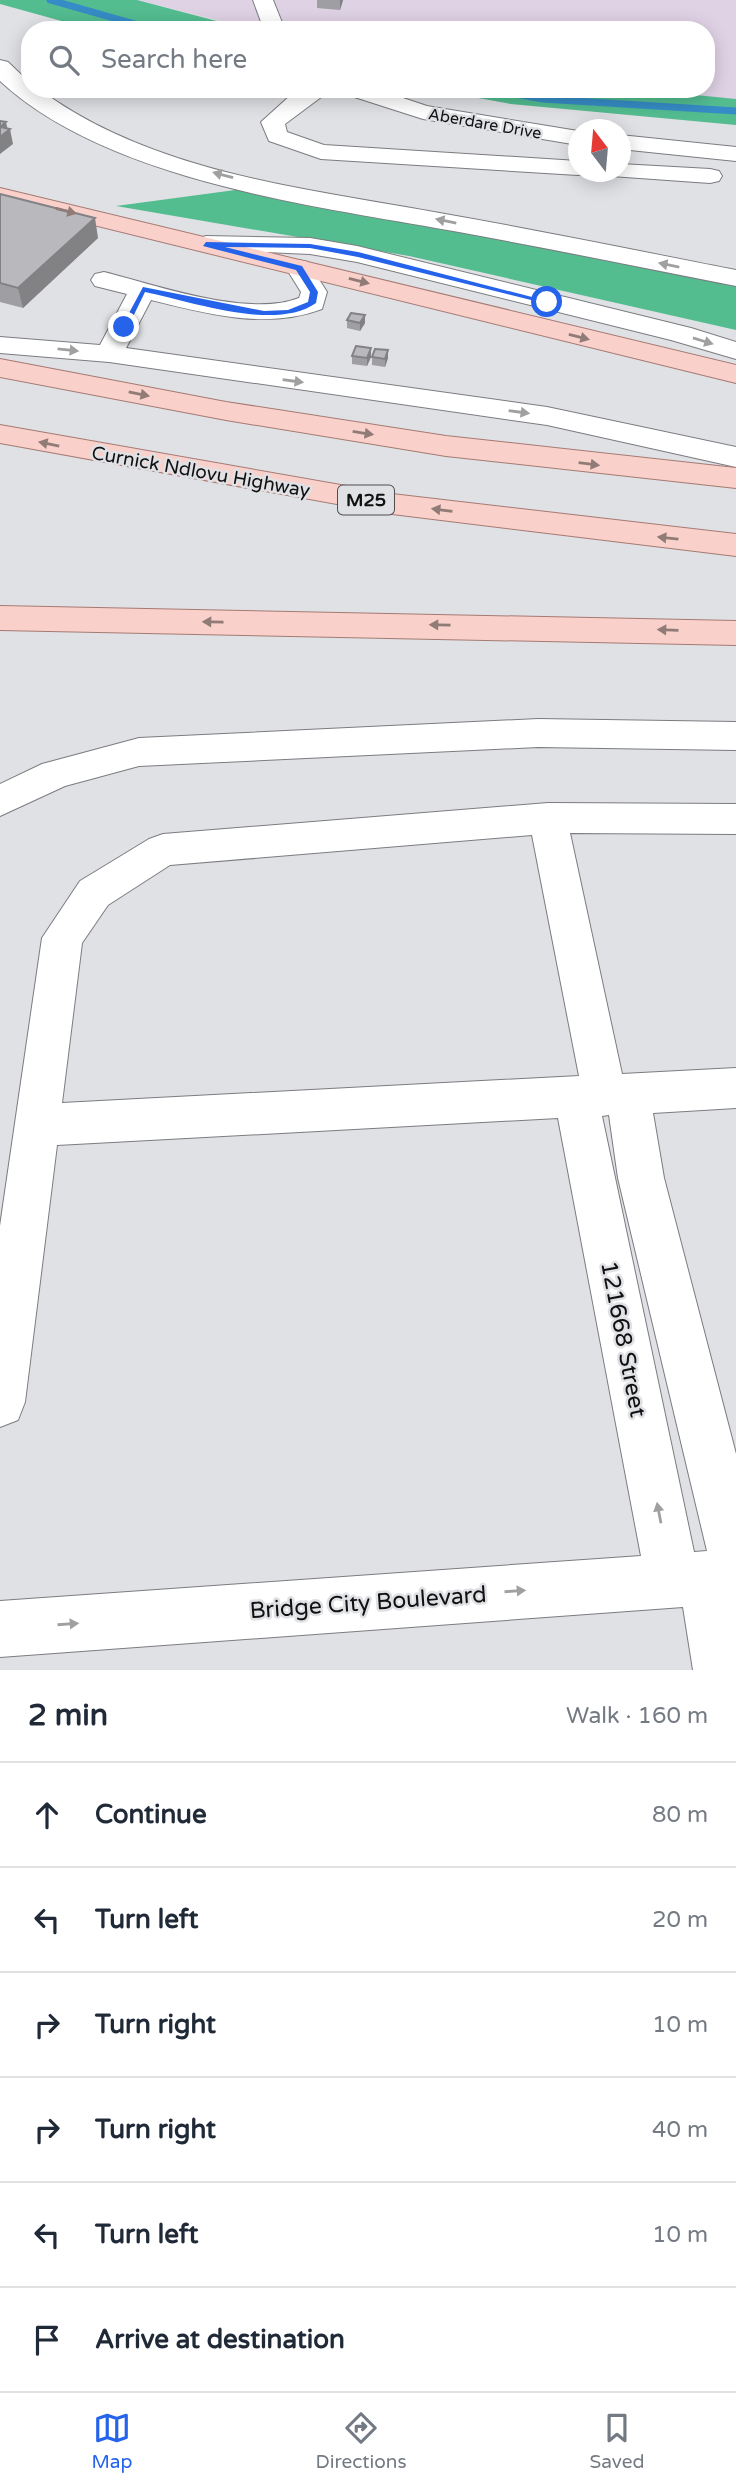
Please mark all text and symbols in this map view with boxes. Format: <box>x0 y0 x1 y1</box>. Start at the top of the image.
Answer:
search box <box>21 21 715 98</box>
icon: search <box>45 41 83 79</box>
text: Search here <box>101 44 247 75</box>
street label: Aberdare Drive <box>427 104 543 144</box>
north arrow <box>568 119 631 182</box>
one-way arrow <box>212 169 234 180</box>
one-way arrow <box>56 205 78 216</box>
one-way arrow <box>435 216 457 227</box>
one-way arrow <box>658 259 680 270</box>
one-way arrow <box>348 276 370 287</box>
route start <box>531 286 562 317</box>
route end <box>108 311 139 342</box>
one-way arrow <box>569 332 591 343</box>
one-way arrow <box>693 336 714 346</box>
one-way arrow <box>57 344 79 355</box>
one-way arrow <box>282 376 304 387</box>
one-way arrow <box>128 389 150 400</box>
one-way arrow <box>508 407 530 418</box>
one-way arrow <box>353 428 375 439</box>
one-way arrow <box>38 439 60 450</box>
street label: Curnick Ndlovu Highway <box>90 442 312 502</box>
one-way arrow <box>578 458 600 469</box>
road number: M25 <box>338 486 394 514</box>
one-way arrow <box>431 505 453 516</box>
one-way arrow <box>657 532 679 543</box>
one-way arrow <box>202 616 224 627</box>
one-way arrow <box>429 619 451 631</box>
one-way arrow <box>657 625 679 636</box>
street label: 121668 Street <box>594 1259 652 1420</box>
one-way arrow <box>654 1502 665 1524</box>
street label: Bridge City Boulevard <box>249 1581 487 1625</box>
one-way arrow <box>504 1585 526 1596</box>
one-way arrow <box>57 1618 79 1629</box>
text: 2 min <box>28 1697 108 1734</box>
text: Walk · 160 m <box>566 1702 708 1730</box>
icon: ahead <box>28 1796 66 1834</box>
text: Continue <box>95 1799 207 1830</box>
text: 80 m <box>652 1801 708 1829</box>
icon: left <box>28 1901 66 1939</box>
text: Turn left <box>95 1904 198 1935</box>
text: 20 m <box>652 1906 708 1934</box>
icon: right <box>28 2006 66 2044</box>
text: Turn right <box>95 2009 216 2040</box>
text: 10 m <box>652 2011 708 2039</box>
icon: right <box>28 2111 66 2149</box>
text: Turn right <box>95 2114 216 2145</box>
text: 40 m <box>652 2116 708 2144</box>
icon: left <box>28 2216 66 2254</box>
text: Turn left <box>95 2219 198 2250</box>
text: 10 m <box>652 2221 708 2249</box>
icon: arrive <box>28 2321 66 2359</box>
text: Arrive at destination <box>95 2324 345 2355</box>
tab: Map <box>92 2409 133 2473</box>
tab: Directions <box>316 2409 407 2473</box>
tab: Saved <box>590 2409 644 2473</box>

